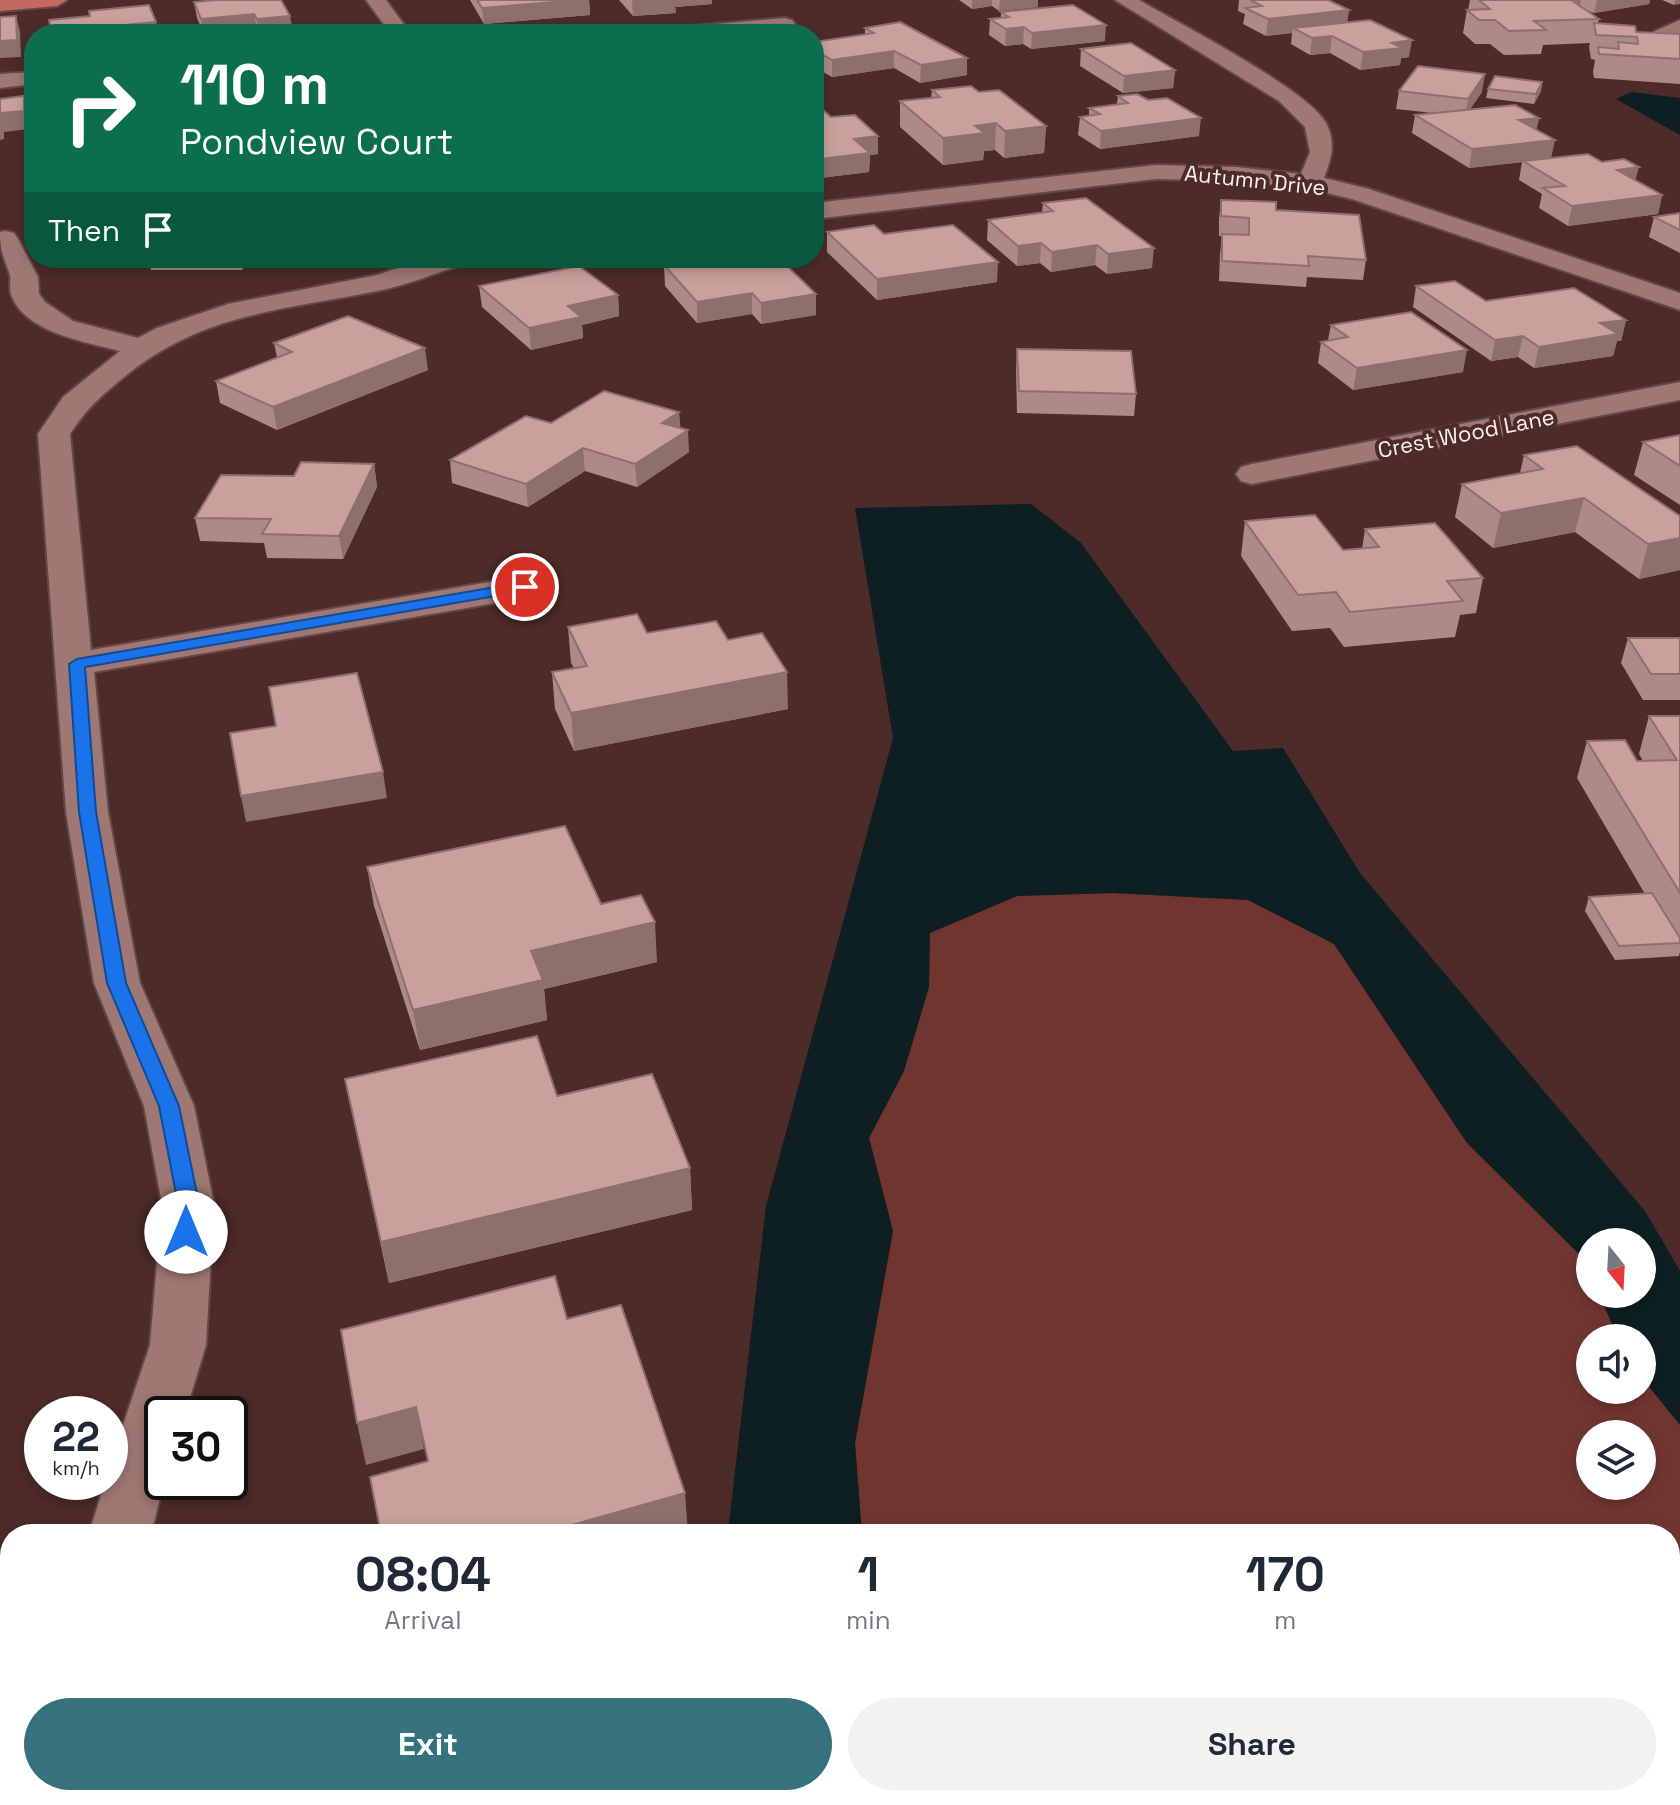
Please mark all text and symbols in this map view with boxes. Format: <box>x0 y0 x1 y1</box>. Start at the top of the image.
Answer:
text: 110 m <box>180 49 329 120</box>
icon: right <box>48 56 152 160</box>
text: Pondview Court <box>180 119 453 165</box>
street label: Autumn Drive <box>1183 159 1327 201</box>
icon: arrive <box>136 208 180 252</box>
text: Then <box>48 211 120 250</box>
street label: Crest Wood Lane <box>1375 402 1557 464</box>
pin <box>491 553 559 621</box>
icon: arrive <box>503 565 547 609</box>
position arrow <box>144 1190 228 1274</box>
north arrow <box>1576 1228 1656 1308</box>
map controls <box>1576 1228 1656 1500</box>
button: sound <box>1576 1324 1656 1404</box>
speed limit sign: 30 <box>144 1396 248 1500</box>
text: 22 <box>52 1412 100 1463</box>
button: layers <box>1576 1420 1656 1500</box>
text: km/h <box>52 1455 100 1481</box>
text: 08:04 <box>355 1544 491 1605</box>
text: 1 <box>857 1544 879 1605</box>
text: 170 <box>1246 1544 1325 1605</box>
text: Arrival <box>384 1603 462 1637</box>
text: min <box>846 1603 891 1637</box>
text: m <box>1274 1603 1296 1637</box>
button: Exit <box>24 1698 832 1790</box>
button: Share <box>848 1698 1656 1790</box>

